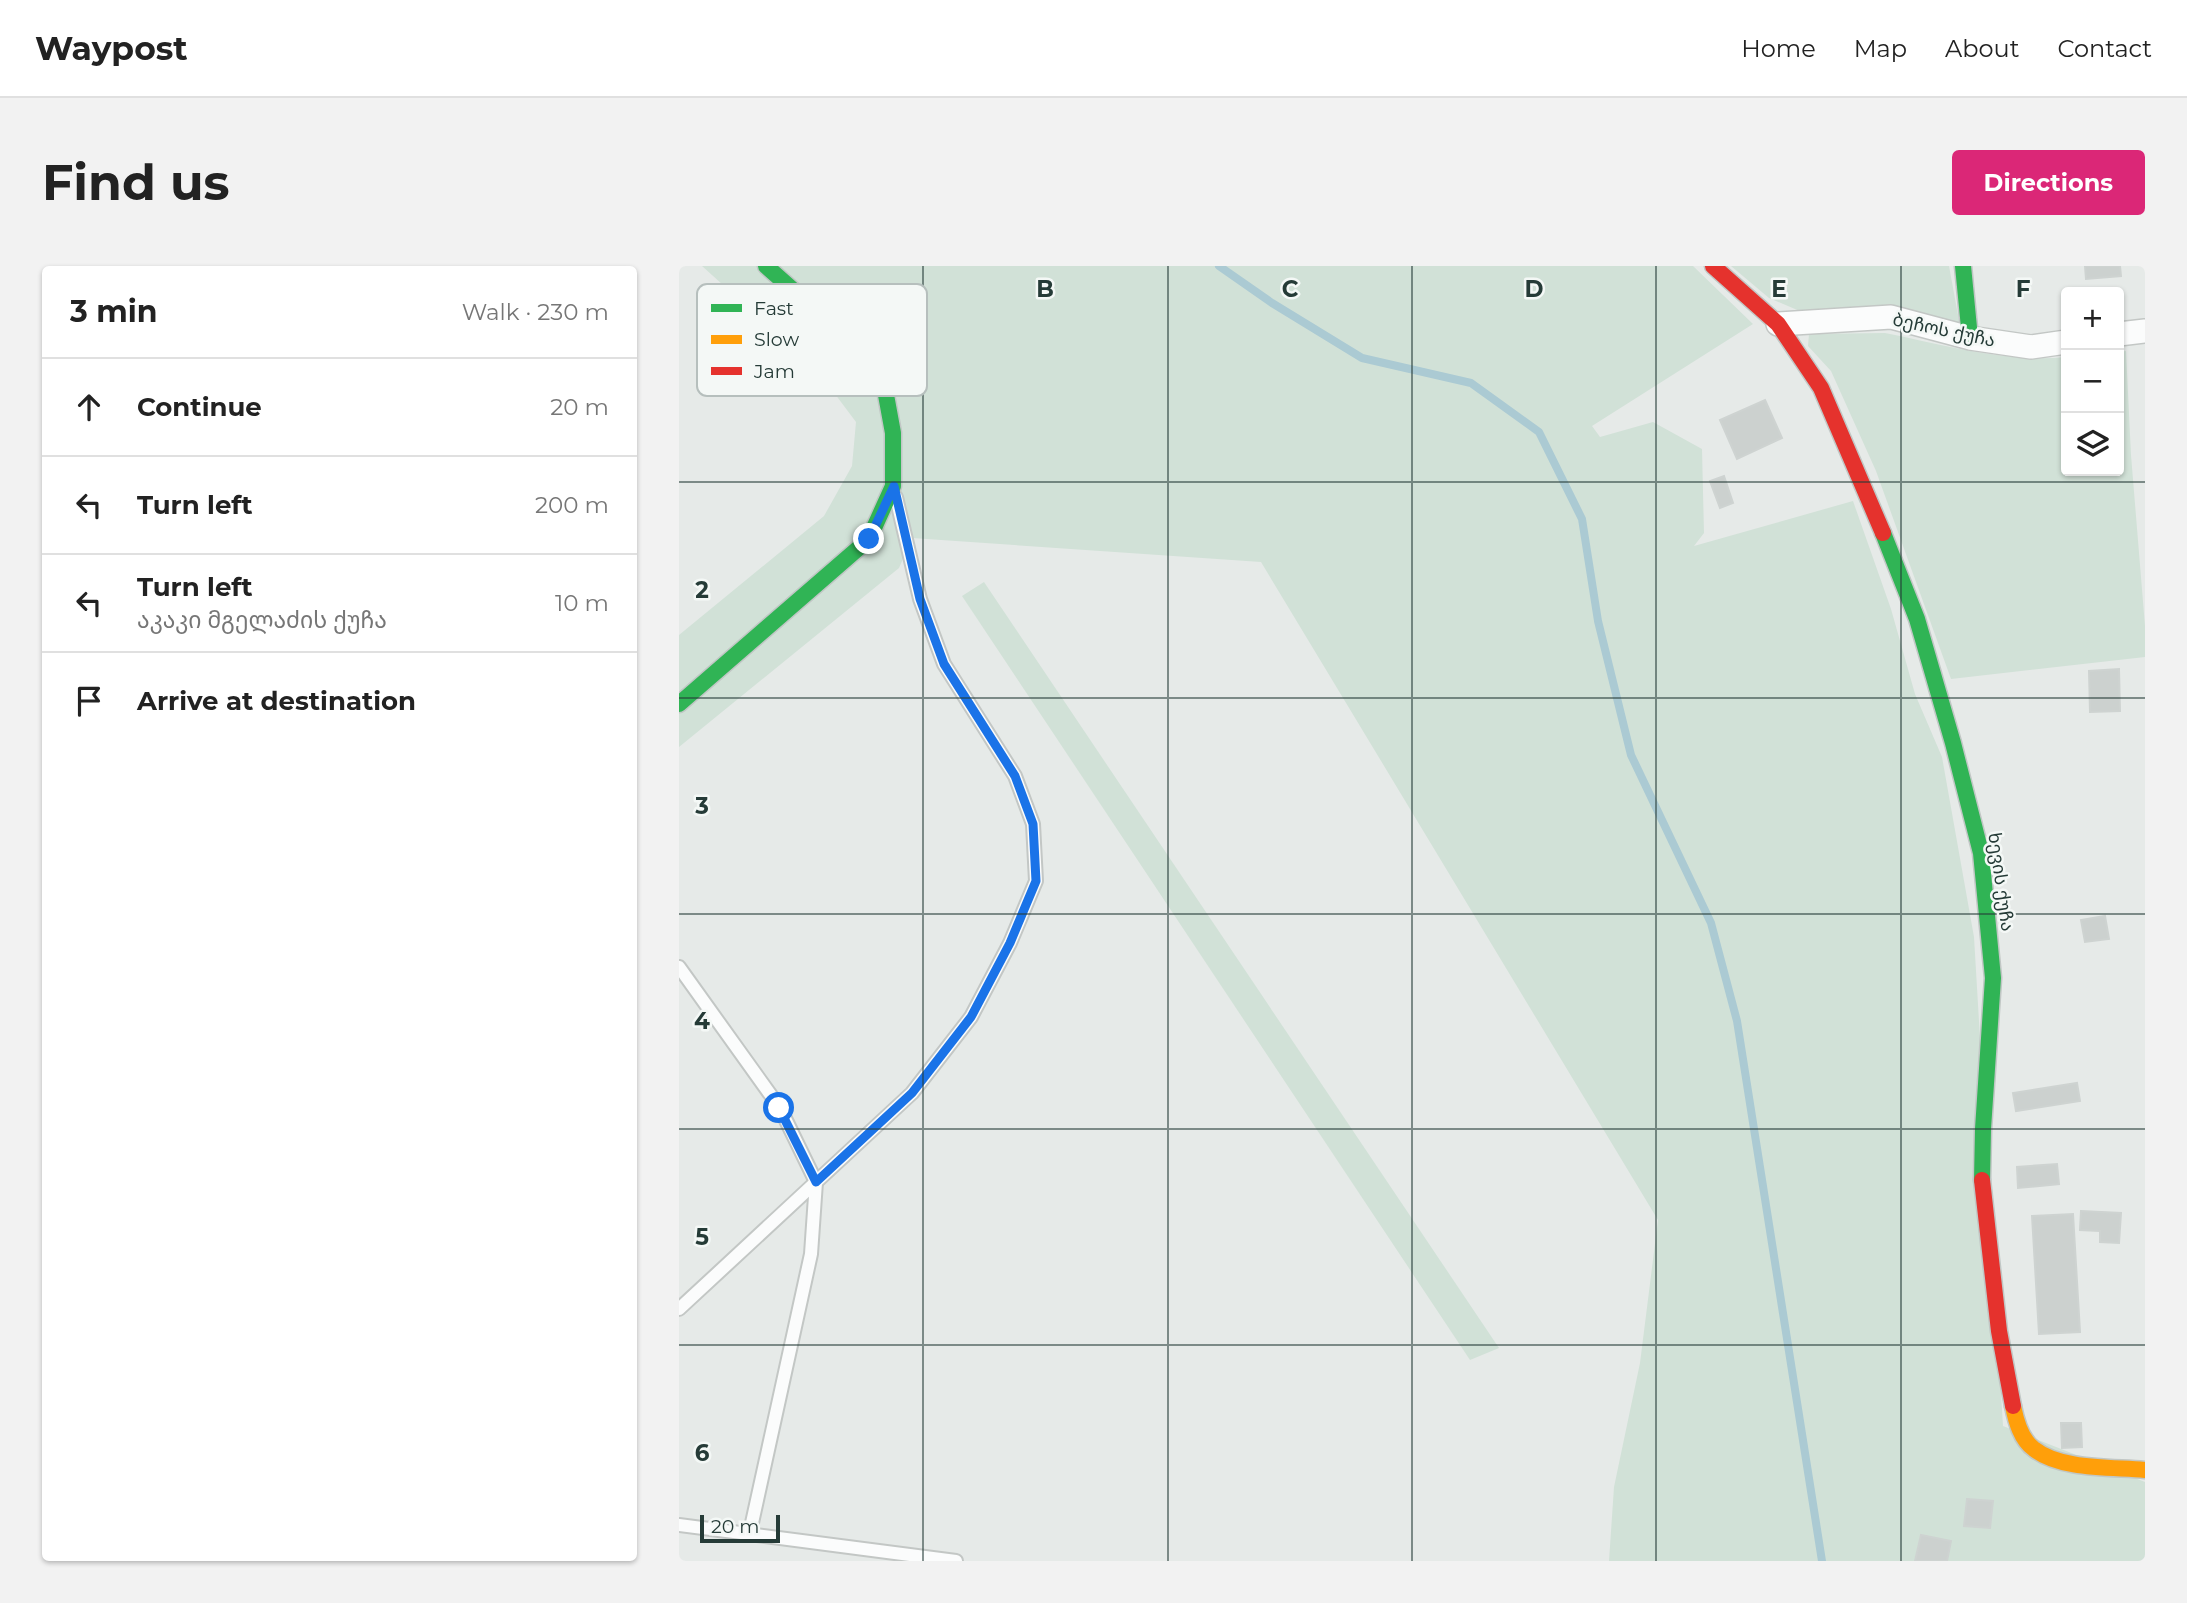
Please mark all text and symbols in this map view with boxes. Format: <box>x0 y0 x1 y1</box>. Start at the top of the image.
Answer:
text: Waypost <box>35 28 188 68</box>
text: Home <box>1741 34 1816 63</box>
text: Map <box>1854 34 1907 63</box>
text: About <box>1945 34 2019 63</box>
text: Contact <box>2057 34 2152 63</box>
button: Directions <box>1952 150 2145 215</box>
text: Find us <box>42 153 230 212</box>
text: B <box>1036 275 1054 303</box>
text: C <box>1282 275 1299 303</box>
text: D <box>1525 275 1544 303</box>
text: E <box>1771 275 1787 303</box>
text: F <box>2016 275 2031 303</box>
legend <box>697 284 927 396</box>
map controls <box>2061 287 2124 476</box>
button: + <box>2061 287 2124 350</box>
text: 3 min <box>70 293 157 330</box>
text: Fast <box>754 297 794 320</box>
text: Walk · 230 m <box>462 298 609 326</box>
street label: ბეჩოს ქუჩა <box>1891 308 1997 352</box>
text: Slow <box>754 328 799 351</box>
button: − <box>2061 350 2124 413</box>
text: Jam <box>753 360 795 383</box>
icon: ahead <box>70 388 108 426</box>
text: Continue <box>137 391 262 423</box>
text: 20 m <box>550 393 609 421</box>
button: layers <box>2061 413 2124 476</box>
icon: left <box>70 486 108 524</box>
text: Turn left <box>137 489 253 521</box>
text: 200 m <box>535 491 609 519</box>
route end <box>853 523 884 554</box>
text: Turn left <box>137 571 253 603</box>
text: 2 <box>695 576 709 604</box>
icon: left <box>70 584 108 622</box>
text: 10 m <box>555 589 609 617</box>
text: აკაკი მგელაძის ქუჩა <box>137 606 387 634</box>
icon: arrive <box>70 682 108 720</box>
text: Arrive at destination <box>137 685 416 717</box>
text: 3 <box>694 792 709 820</box>
street label: ხევის ქუჩა <box>1983 831 2019 933</box>
text: 4 <box>694 1007 710 1035</box>
route start <box>763 1092 794 1123</box>
text: 5 <box>695 1223 709 1251</box>
text: 6 <box>695 1439 710 1467</box>
scale bar <box>700 1512 781 1544</box>
text: 20 m <box>711 1515 759 1538</box>

